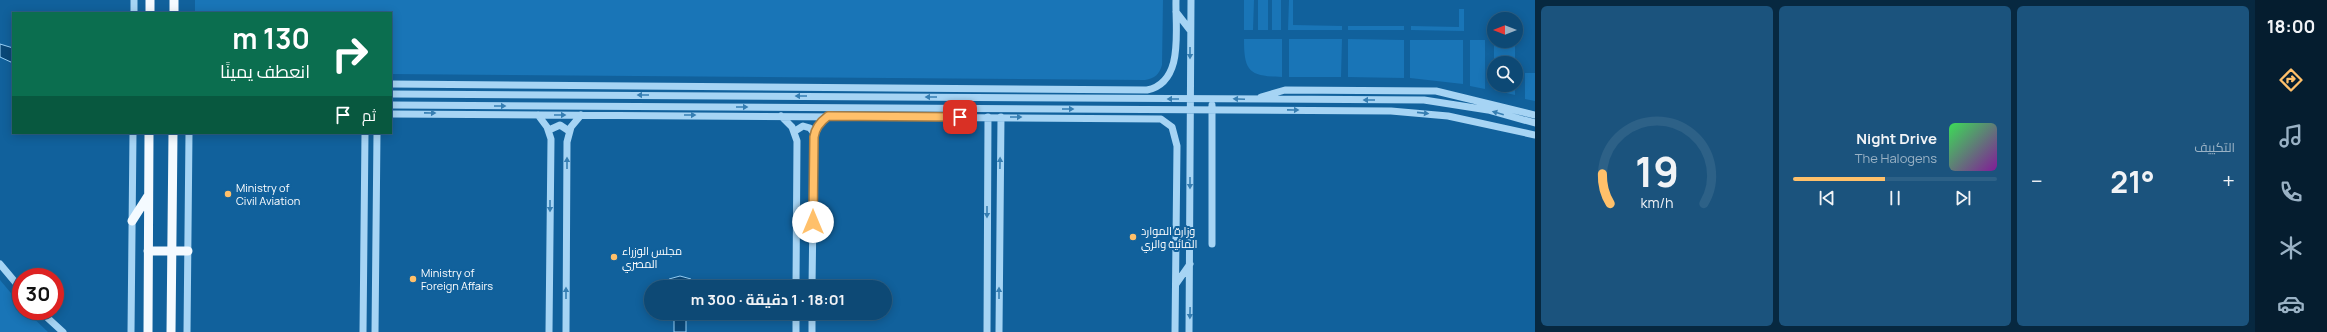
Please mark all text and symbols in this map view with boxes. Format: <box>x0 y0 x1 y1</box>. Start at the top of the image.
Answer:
north arrow <box>1487 12 1523 48</box>
map controls <box>1487 12 1523 92</box>
text: 18:00 <box>2267 14 2315 38</box>
text: 130 m <box>232 19 310 57</box>
icon: right <box>324 28 376 80</box>
one-way arrow <box>1187 47 1193 60</box>
button: search <box>1487 56 1523 92</box>
text: انعطف يمينًا <box>220 59 310 83</box>
icon: directions <box>2277 66 2305 94</box>
one-way arrow <box>636 92 649 98</box>
one-way arrow <box>794 93 807 99</box>
one-way arrow <box>924 94 937 100</box>
one-way arrow <box>1166 96 1179 102</box>
one-way arrow <box>1233 96 1245 103</box>
one-way arrow <box>1362 97 1375 103</box>
pin <box>943 100 977 134</box>
one-way arrow <box>494 103 507 109</box>
icon: arrive <box>332 104 354 126</box>
one-way arrow <box>736 104 749 110</box>
text: ثم <box>362 105 376 126</box>
icon: arrive <box>949 106 971 128</box>
one-way arrow <box>1062 106 1075 112</box>
one-way arrow <box>1287 107 1300 113</box>
one-way arrow <box>424 110 436 117</box>
one-way arrow <box>1417 110 1429 116</box>
one-way arrow <box>1491 110 1503 116</box>
one-way arrow <box>554 112 567 118</box>
one-way arrow <box>684 112 697 118</box>
one-way arrow <box>1010 114 1023 120</box>
icon: music <box>2277 122 2305 150</box>
text: Night Drive <box>1856 128 1937 149</box>
text: التكييف <box>2194 138 2235 156</box>
text: 19 <box>1635 143 1679 199</box>
text: The Halogens <box>1855 149 1937 167</box>
one-way arrow <box>564 156 570 169</box>
one-way arrow <box>997 157 1004 169</box>
text: 21° <box>2110 161 2155 202</box>
text: − <box>2031 166 2043 196</box>
text: + <box>2222 166 2235 196</box>
one-way arrow <box>1187 177 1193 190</box>
icon: phone <box>2277 178 2305 206</box>
place label: Ministry of Civil Aviation <box>236 180 300 208</box>
icon: previous <box>1816 187 1838 209</box>
icon: pause <box>1884 187 1906 209</box>
icon: next <box>1952 187 1974 209</box>
marker: Ministry of Civil Aviation <box>223 189 233 199</box>
text: km/h <box>1640 193 1674 212</box>
one-way arrow <box>547 200 553 213</box>
position arrow <box>792 201 834 243</box>
one-way arrow <box>984 206 990 219</box>
place label: وزارة الموارد المائية والري <box>1141 223 1198 253</box>
marker: وزارة الموارد المائية والري <box>1128 232 1138 242</box>
icon: climate <box>2277 234 2305 262</box>
place label: مجلس الوزراء المصري <box>622 243 682 273</box>
marker: مجلس الوزراء المصري <box>609 252 619 262</box>
place label: Ministry of Foreign Affairs <box>421 265 493 293</box>
speed limit sign: 30 <box>12 268 64 320</box>
marker: Ministry of Foreign Affairs <box>408 274 418 284</box>
one-way arrow <box>563 286 569 299</box>
one-way arrow <box>996 286 1002 299</box>
text: 18:01 · 1 دقيقة · 300 m <box>691 289 845 310</box>
icon: car <box>2277 290 2305 318</box>
one-way arrow <box>1187 307 1193 320</box>

